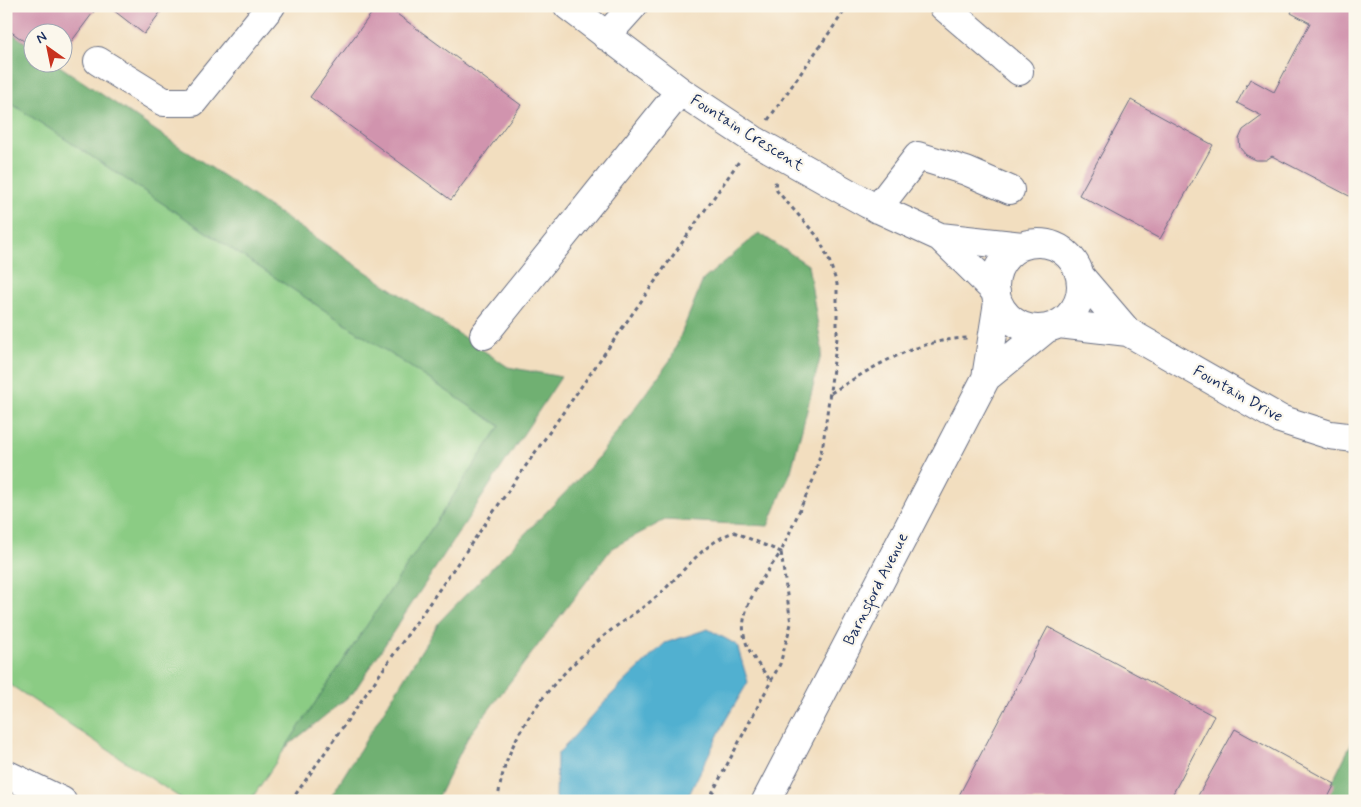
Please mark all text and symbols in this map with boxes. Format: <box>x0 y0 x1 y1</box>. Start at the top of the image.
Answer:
north arrow <box>22 22 72 72</box>
text: N <box>33 28 50 48</box>
street label: Fountain Crescent <box>686 90 808 177</box>
street label: Fountain Drive <box>1189 361 1287 427</box>
street label: Barnsford Avenue <box>839 529 915 650</box>

